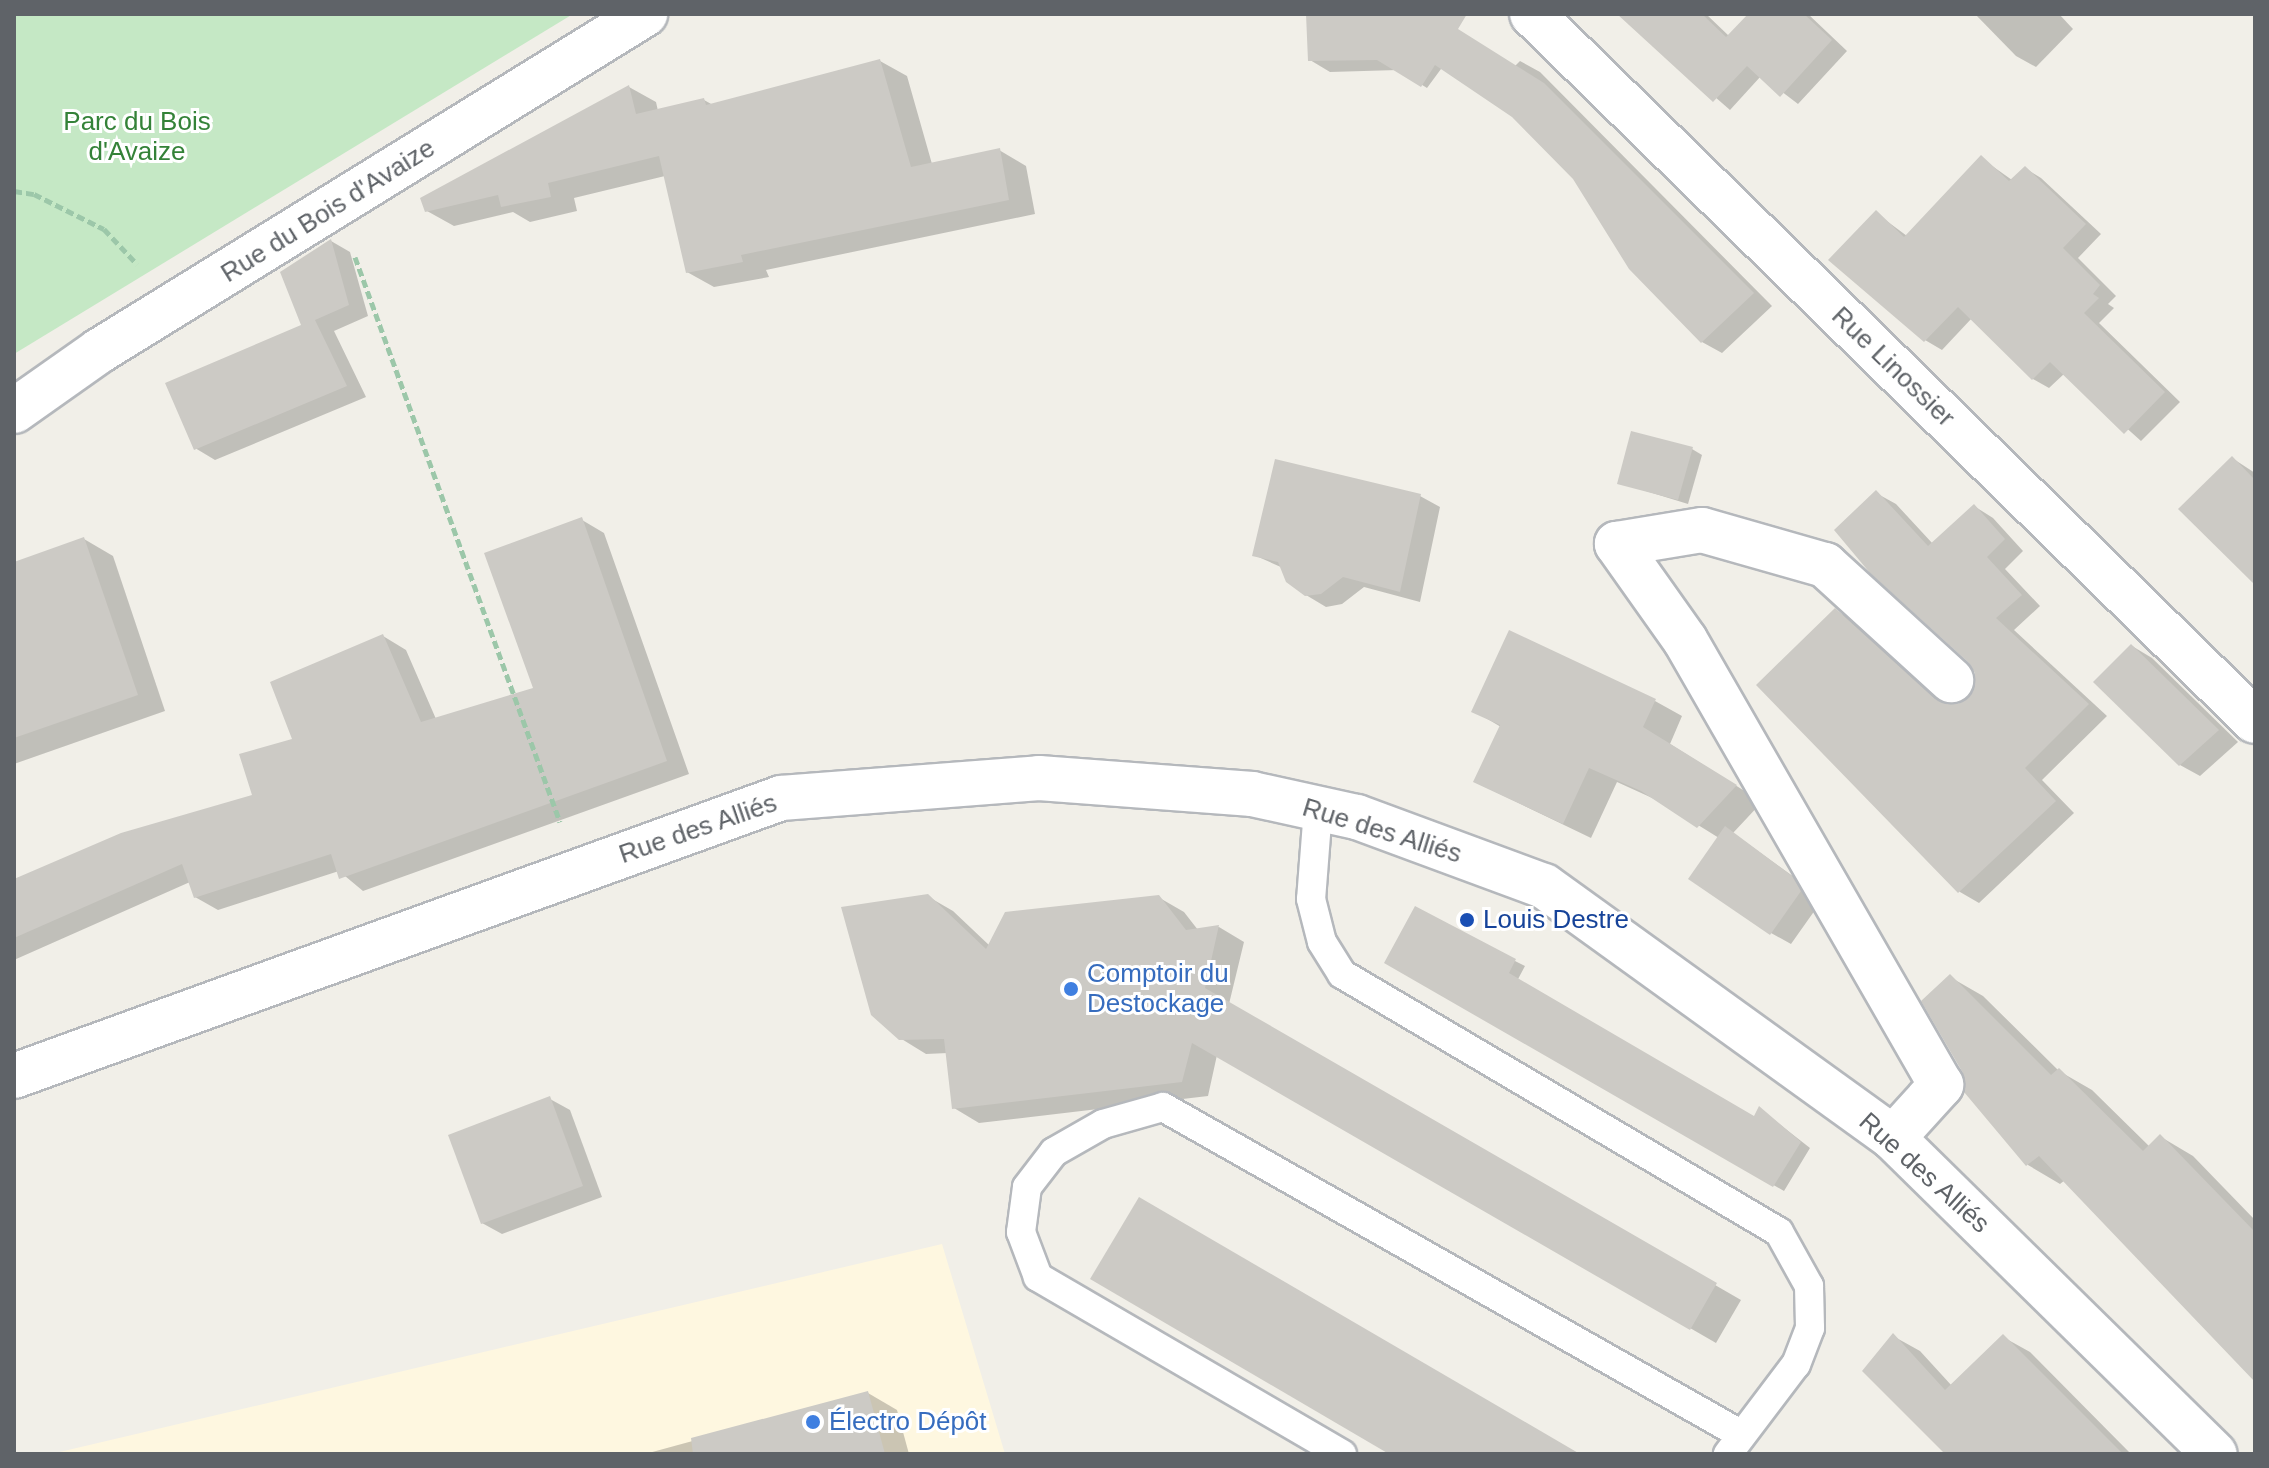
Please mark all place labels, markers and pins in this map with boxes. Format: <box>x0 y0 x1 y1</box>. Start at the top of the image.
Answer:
place label: Louis Destre <box>1483 904 1629 936</box>
marker: Louis Destre <box>1458 911 1476 929</box>
place label: Comptoir du Destockage <box>1087 958 1229 1020</box>
marker: Comptoir du Destockage <box>1062 980 1080 998</box>
place label: Électro Dépôt <box>829 1406 987 1438</box>
marker: Électro Dépôt <box>804 1413 822 1431</box>

